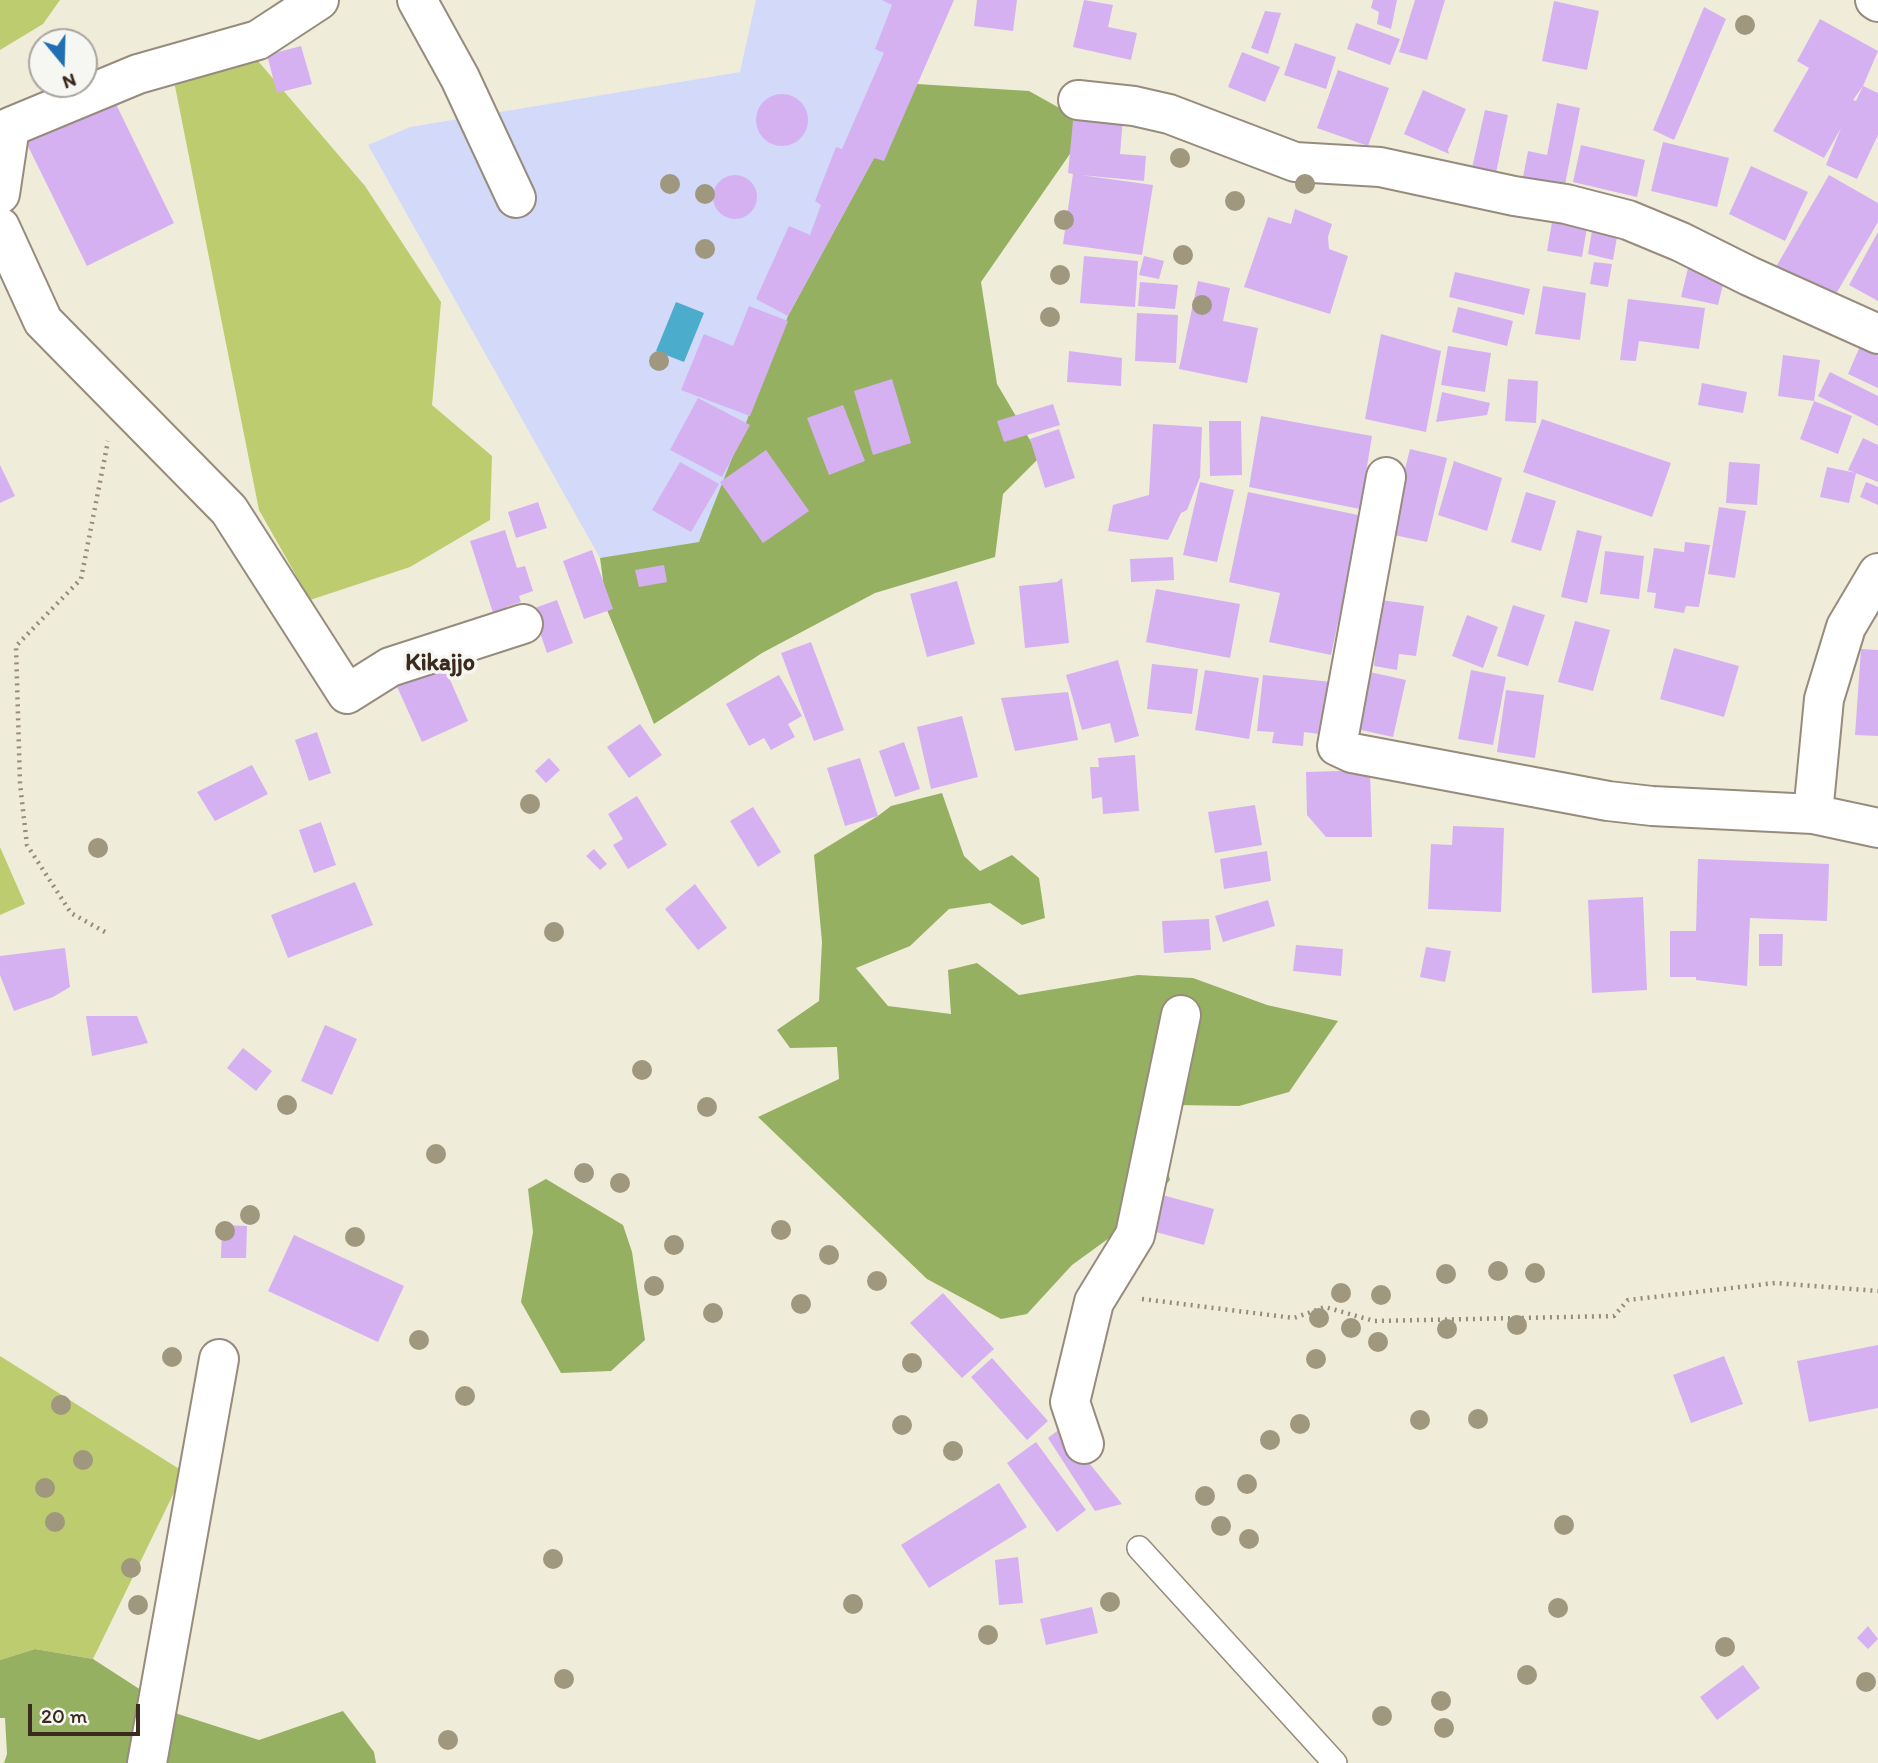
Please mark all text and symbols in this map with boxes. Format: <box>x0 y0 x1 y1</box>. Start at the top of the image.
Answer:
north arrow <box>28 28 98 98</box>
text: N <box>60 68 79 94</box>
district label: Kikajjo <box>405 650 475 678</box>
scale bar <box>32 1690 144 1734</box>
text: 20 m <box>41 1703 87 1728</box>

